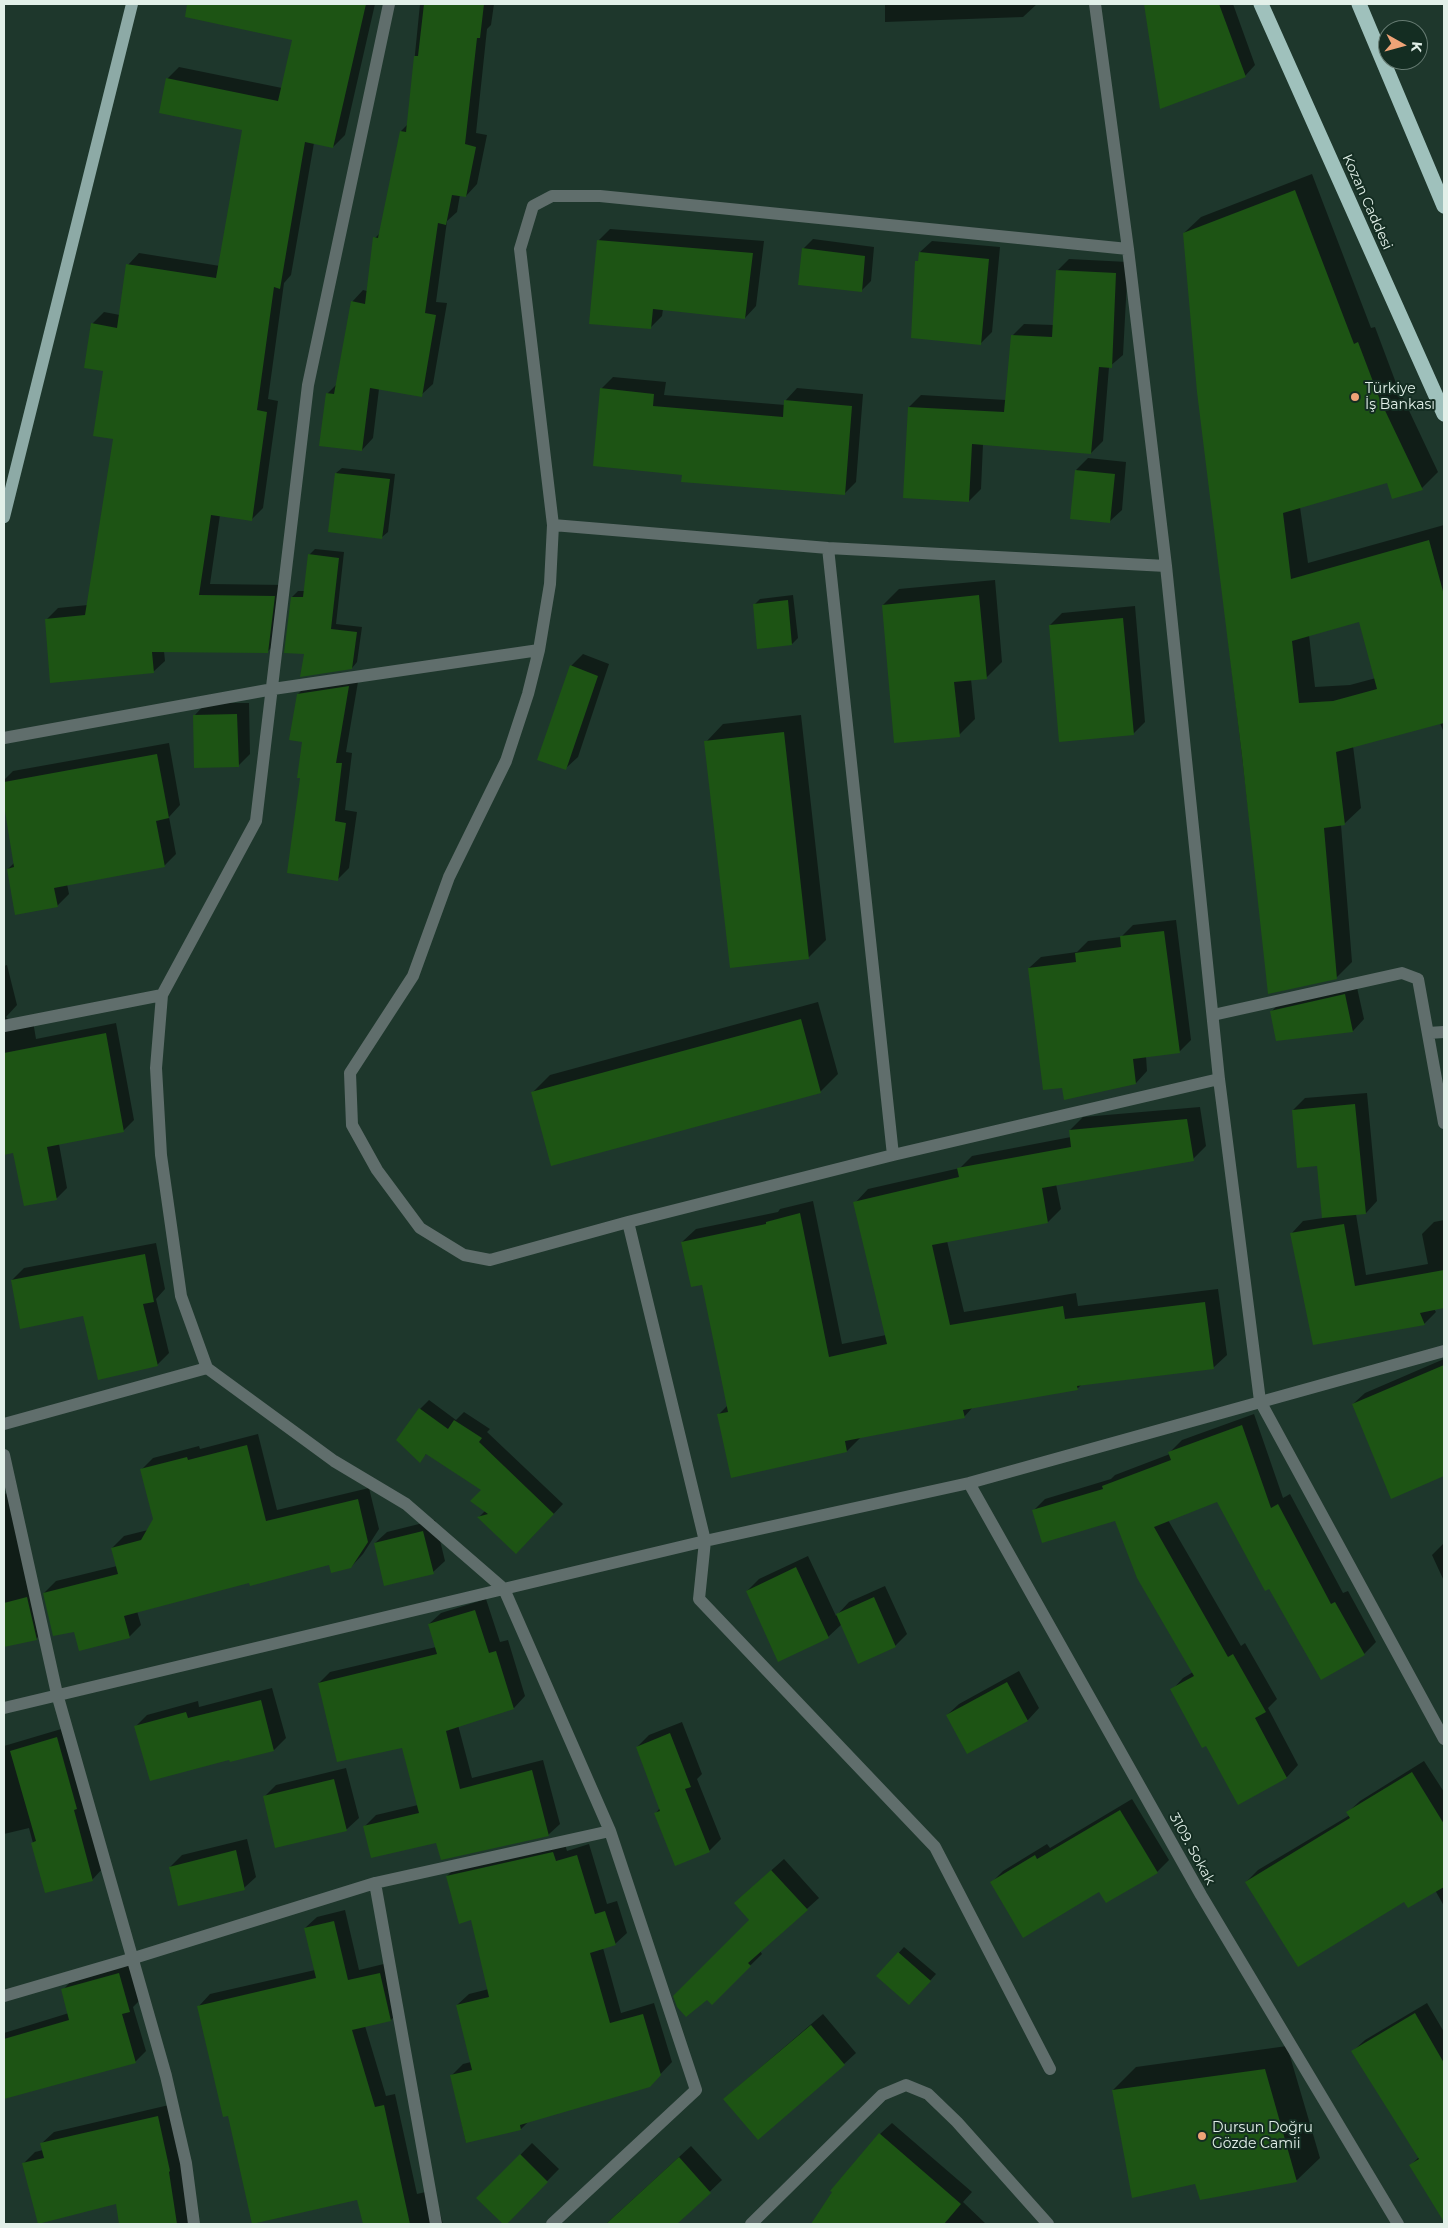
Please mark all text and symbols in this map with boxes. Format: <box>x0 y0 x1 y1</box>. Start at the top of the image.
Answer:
north arrow <box>1378 20 1428 70</box>
text: K <box>1407 40 1426 53</box>
street label: Kozan Caddesi <box>1338 152 1396 252</box>
place label: Türkiye İş Bankası <box>1365 381 1435 414</box>
marker: Türkiye İş Bankası <box>1349 391 1361 403</box>
street label: 3109. Sokak <box>1165 1810 1219 1888</box>
place label: Dursun Doğru Gözde Camii <box>1212 2120 1313 2152</box>
marker: Dursun Doğru Gözde Camii <box>1196 2130 1208 2142</box>

